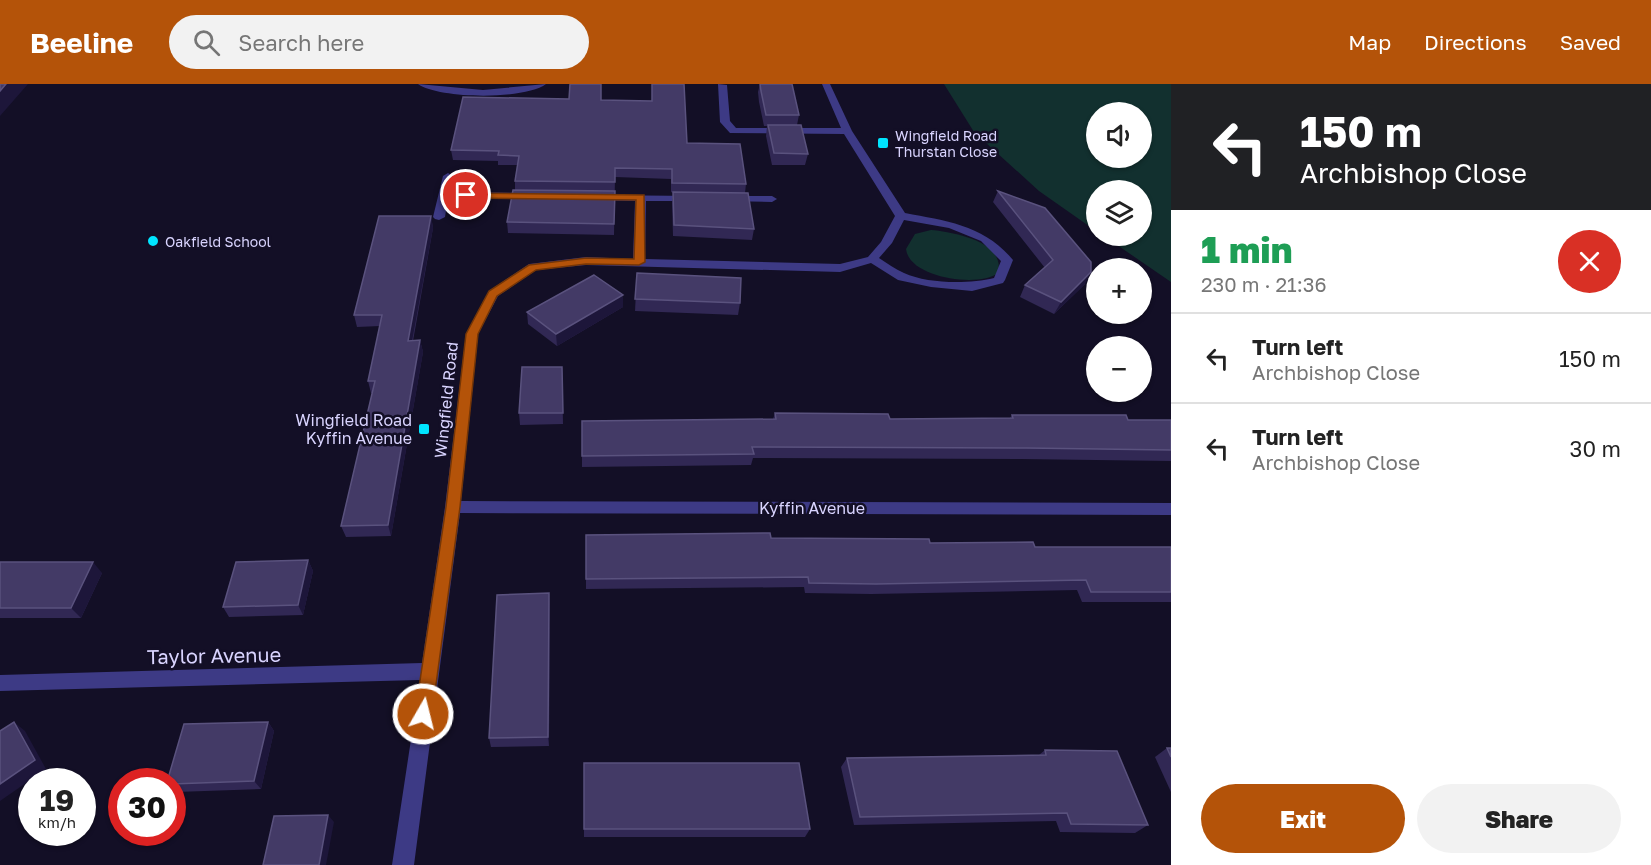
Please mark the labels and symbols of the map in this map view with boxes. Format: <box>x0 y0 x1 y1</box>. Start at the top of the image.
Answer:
place label: Wingfield Road Thurstan Close <box>895 127 997 160</box>
marker: Wingfield Road Thurstan Close <box>876 136 890 150</box>
pin <box>440 169 491 220</box>
place label: Oakfield School <box>165 233 271 250</box>
marker: Oakfield School <box>146 234 160 248</box>
street label: Wingfield Road <box>430 341 462 459</box>
place label: Wingfield Road Kyffin Avenue <box>295 410 412 448</box>
marker: Wingfield Road Kyffin Avenue <box>417 422 431 436</box>
street label: Kyffin Avenue <box>759 498 865 518</box>
street label: Taylor Avenue <box>147 642 281 668</box>
position arrow <box>391 682 455 746</box>
speed limit sign: 30 <box>108 768 186 846</box>

